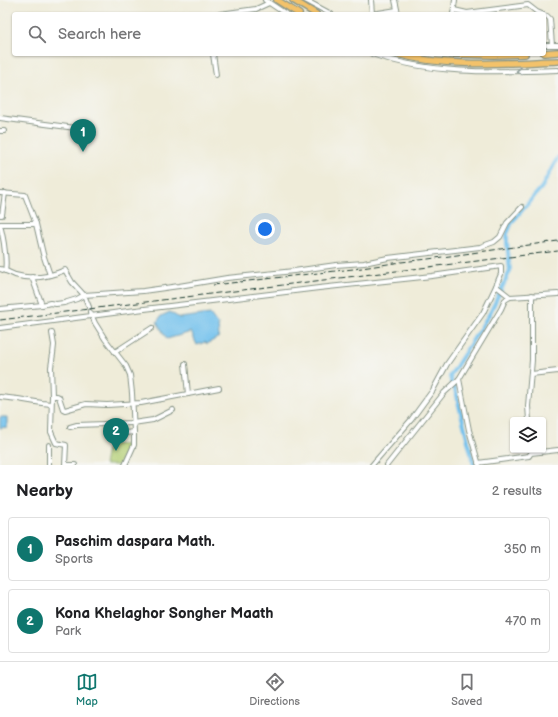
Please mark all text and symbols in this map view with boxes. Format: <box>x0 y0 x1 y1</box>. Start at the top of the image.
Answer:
search box <box>12 12 546 56</box>
icon: search <box>26 23 48 45</box>
text: Search here <box>58 25 141 44</box>
one-way arrow <box>516 66 522 75</box>
pin: 1 <box>70 119 96 152</box>
your location <box>255 219 275 239</box>
map controls <box>510 417 546 453</box>
button: layers <box>510 417 546 453</box>
pin: 2 <box>103 418 129 451</box>
text: Nearby <box>16 481 73 501</box>
text: 2 results <box>492 483 542 499</box>
text: Paschim daspara Math. <box>55 532 215 551</box>
text: 1 <box>27 541 33 557</box>
text: 350 m <box>504 541 541 557</box>
text: Sports <box>55 551 93 567</box>
text: Kona Khelaghor Songher Maath <box>55 604 274 623</box>
text: 2 <box>26 613 34 629</box>
text: 470 m <box>505 613 541 629</box>
text: Park <box>55 623 81 639</box>
tab: Map <box>76 671 98 708</box>
tab: Directions <box>249 671 300 708</box>
tab: Saved <box>451 671 482 708</box>

